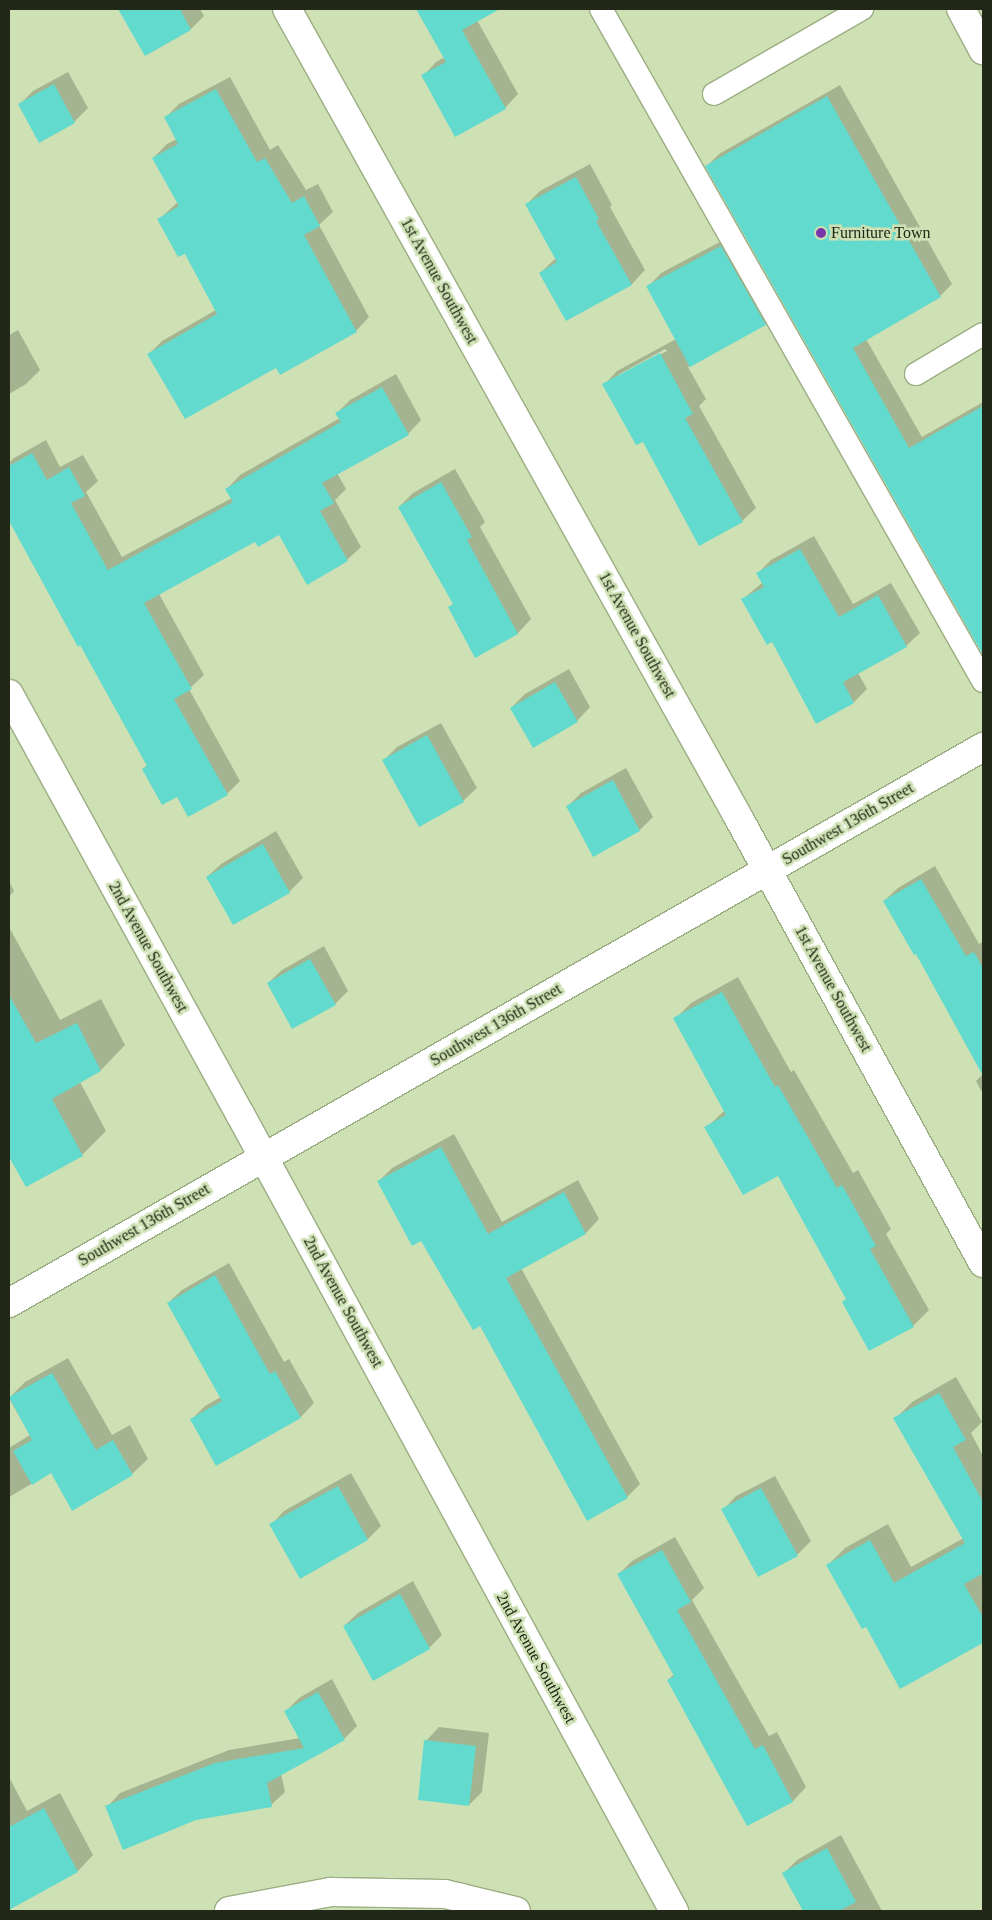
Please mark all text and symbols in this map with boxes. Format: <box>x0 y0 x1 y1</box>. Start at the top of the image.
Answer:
street label: 1st Avenue Southwest <box>396 214 482 348</box>
place label: Furniture Town <box>831 223 931 243</box>
marker: Furniture Town <box>815 227 827 239</box>
street label: 1st Avenue Southwest <box>594 568 680 702</box>
street label: Southwest 136th Street <box>779 779 917 869</box>
street label: 2nd Avenue Southwest <box>104 878 192 1016</box>
street label: 1st Avenue Southwest <box>790 922 876 1056</box>
street label: Southwest 136th Street <box>427 980 565 1070</box>
street label: Southwest 136th Street <box>75 1180 213 1270</box>
street label: 2nd Avenue Southwest <box>299 1233 387 1371</box>
street label: 2nd Avenue Southwest <box>492 1589 580 1727</box>

